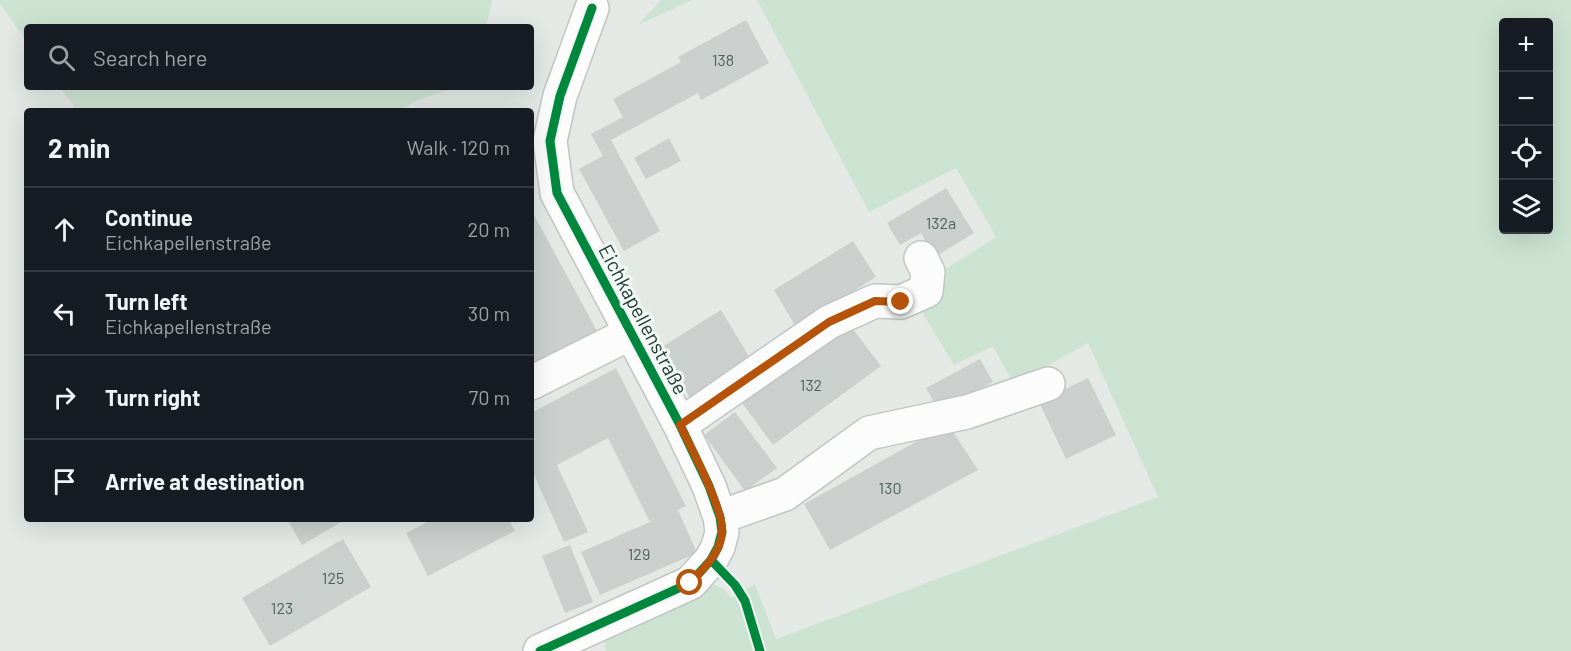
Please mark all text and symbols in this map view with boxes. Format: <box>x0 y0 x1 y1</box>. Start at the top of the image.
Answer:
map controls <box>1499 18 1553 234</box>
button: + <box>1499 18 1553 72</box>
search box <box>24 24 534 90</box>
icon: search <box>45 41 78 74</box>
text: Search here <box>93 44 207 70</box>
house number: 138 <box>712 50 734 69</box>
button: − <box>1499 72 1553 126</box>
button: locate <box>1499 126 1553 180</box>
text: 2 min <box>48 132 110 163</box>
text: Walk · 120 m <box>407 135 510 159</box>
button: layers <box>1499 180 1553 234</box>
text: Continue <box>105 204 193 230</box>
icon: ahead <box>48 213 81 246</box>
house number: 132a <box>926 213 956 232</box>
text: 20 m <box>467 217 510 241</box>
text: Eichkapellenstraße <box>105 230 272 254</box>
street label: Eichkapellenstraße <box>594 240 694 398</box>
text: Turn left <box>105 288 188 314</box>
route end <box>887 288 913 314</box>
icon: left <box>48 297 81 330</box>
text: 30 m <box>468 301 510 325</box>
text: Eichkapellenstraße <box>105 314 272 338</box>
house number: 132 <box>800 375 822 394</box>
icon: right <box>48 381 81 414</box>
text: Turn right <box>105 384 200 410</box>
text: 70 m <box>469 385 510 409</box>
icon: arrive <box>48 465 81 498</box>
text: Arrive at destination <box>105 468 304 494</box>
house number: 130 <box>879 478 901 497</box>
house number: 129 <box>628 544 650 563</box>
house number: 125 <box>322 568 344 587</box>
route start <box>676 569 702 595</box>
house number: 123 <box>271 598 293 617</box>

